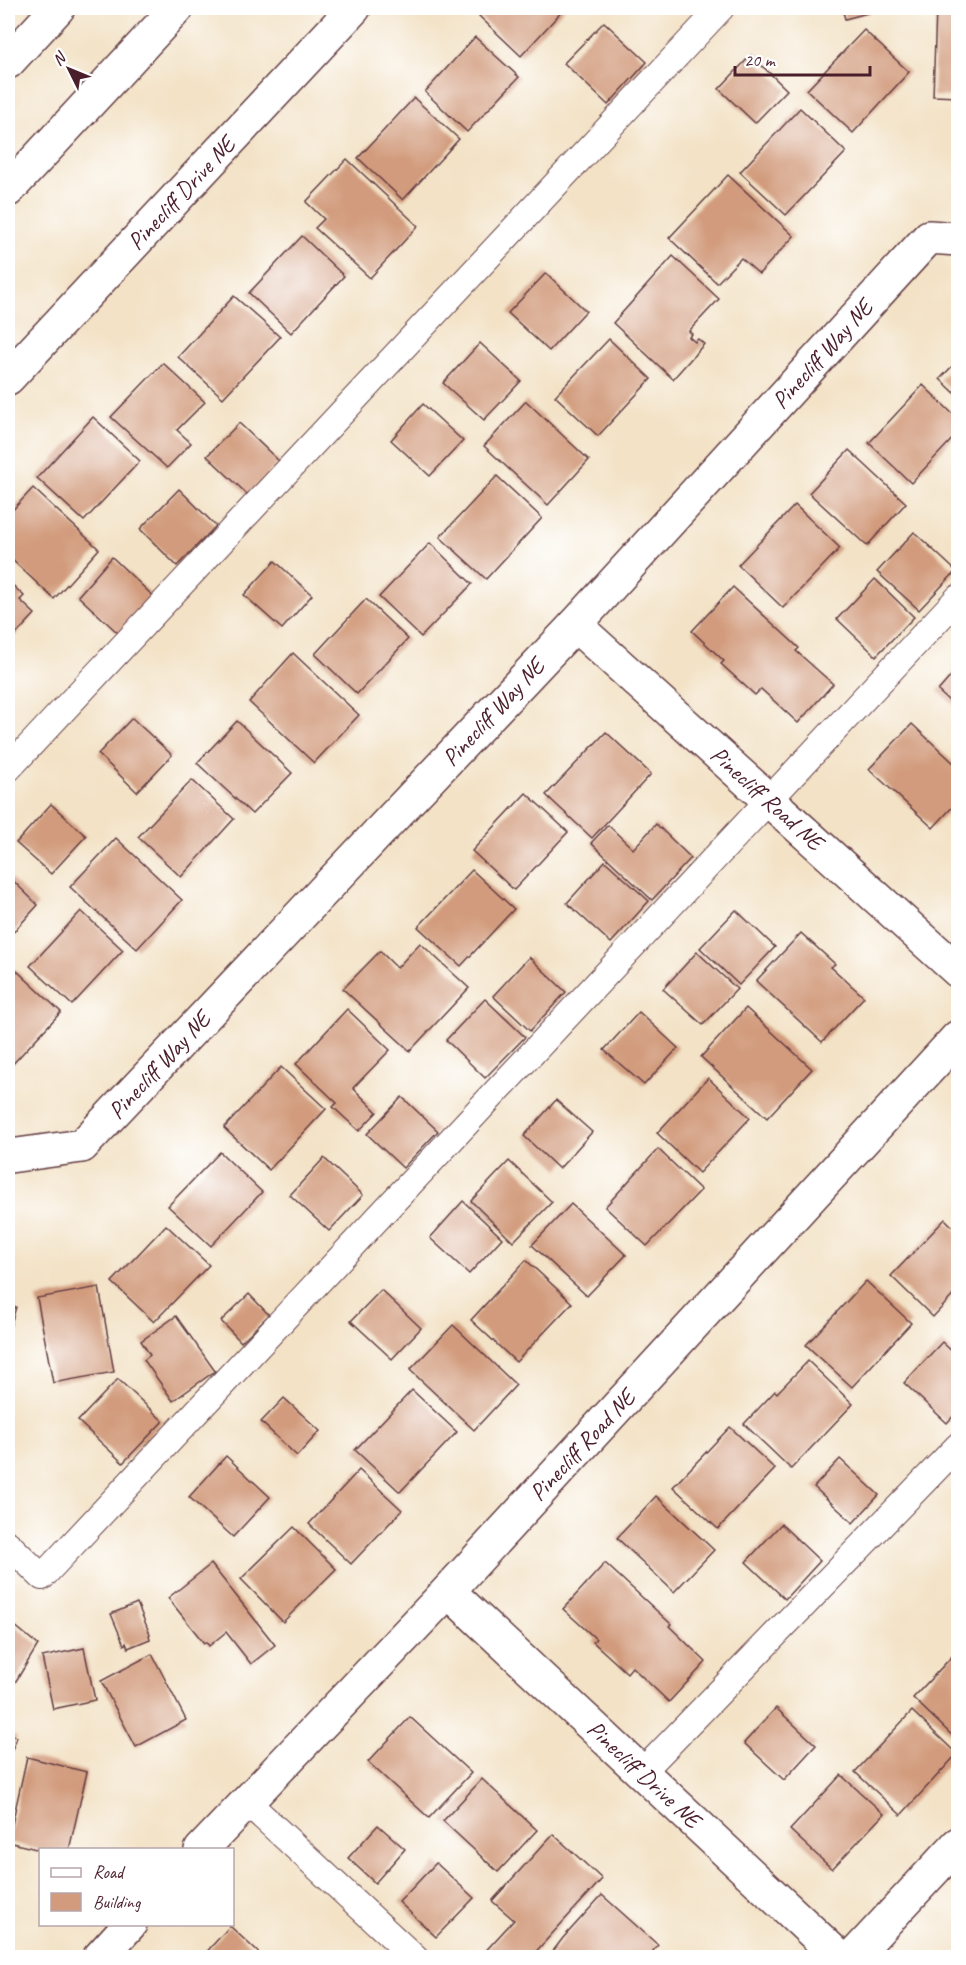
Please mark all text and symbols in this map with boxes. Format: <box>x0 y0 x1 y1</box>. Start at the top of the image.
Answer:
north arrow <box>39 39 99 99</box>
scale bar <box>735 39 870 77</box>
text: N <box>48 47 72 70</box>
text: 20 m <box>744 49 777 71</box>
street label: Pinecliff Drive NE <box>121 128 243 256</box>
street label: Pinecliff Way NE <box>765 291 881 415</box>
street label: Pinecliff Way NE <box>435 649 553 772</box>
street label: Pinecliff Road NE <box>704 740 832 859</box>
street label: Pinecliff Way NE <box>101 1002 219 1125</box>
street label: Pinecliff Road NE <box>523 1381 643 1507</box>
street label: Pinecliff Drive NE <box>581 1714 709 1836</box>
legend <box>39 1848 234 1926</box>
text: Road <box>93 1861 126 1883</box>
text: Building <box>93 1891 142 1913</box>

